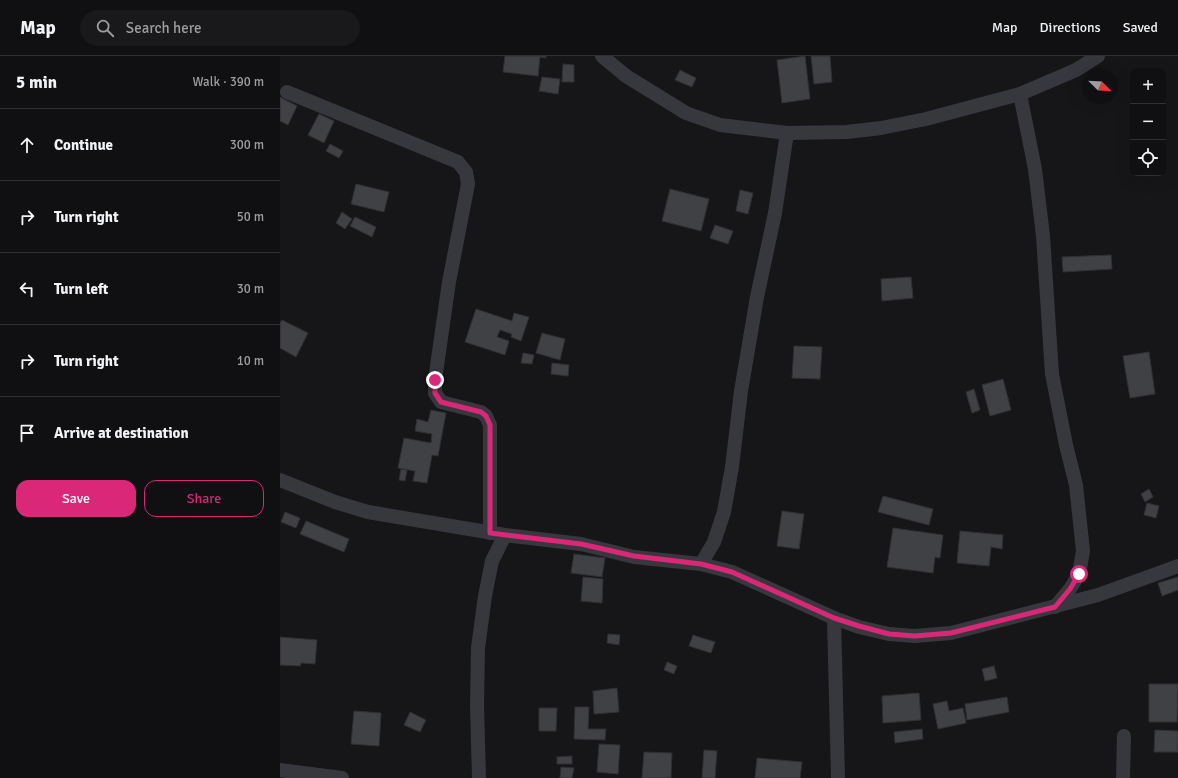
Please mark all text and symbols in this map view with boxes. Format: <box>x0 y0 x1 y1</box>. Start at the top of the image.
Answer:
search box <box>80 10 360 46</box>
text: Map <box>20 16 56 40</box>
icon: search <box>94 17 116 39</box>
text: Search here <box>126 19 201 37</box>
text: Map <box>992 19 1018 36</box>
text: Directions <box>1040 19 1101 36</box>
text: Saved <box>1123 19 1158 36</box>
north arrow <box>1082 68 1118 104</box>
map controls <box>1130 68 1166 176</box>
button: + <box>1130 68 1166 104</box>
text: 5 min <box>16 72 57 93</box>
text: Walk · 390 m <box>193 74 264 90</box>
button: − <box>1130 104 1166 140</box>
icon: ahead <box>16 134 38 156</box>
text: Continue <box>54 136 113 154</box>
text: 300 m <box>230 137 264 153</box>
button: locate <box>1130 140 1166 176</box>
icon: right <box>16 206 38 228</box>
text: Turn right <box>54 208 119 226</box>
text: 50 m <box>237 209 264 225</box>
icon: left <box>16 278 38 300</box>
text: Turn left <box>54 280 108 298</box>
text: 30 m <box>237 281 264 297</box>
icon: right <box>16 350 38 372</box>
text: Turn right <box>54 352 119 370</box>
text: 10 m <box>237 353 264 369</box>
route end <box>426 371 444 389</box>
icon: arrive <box>16 422 38 444</box>
text: Arrive at destination <box>54 424 189 442</box>
button: Save <box>16 480 136 517</box>
button: Share <box>144 480 264 517</box>
route start <box>1070 565 1088 583</box>

